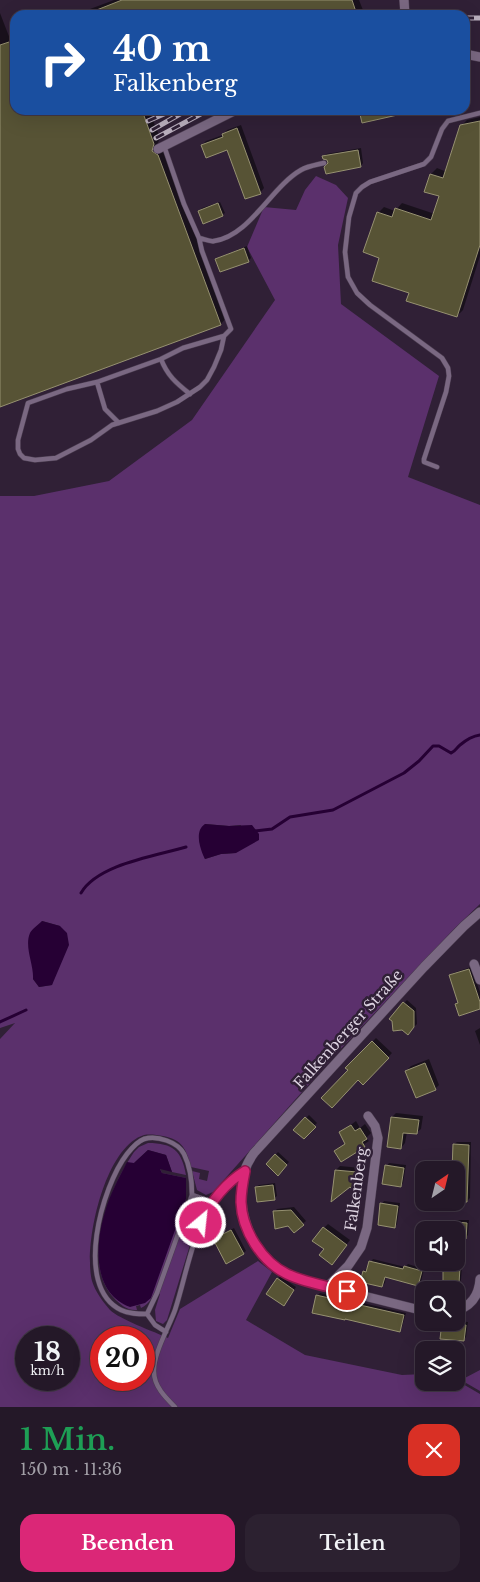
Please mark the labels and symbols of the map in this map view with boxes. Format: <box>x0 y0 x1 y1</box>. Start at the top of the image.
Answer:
street label: Falkenberger Straße <box>289 965 407 1093</box>
street label: Falkenberg <box>341 1145 371 1232</box>
north arrow <box>415 1161 465 1211</box>
position arrow <box>174 1196 226 1248</box>
pin <box>326 1270 368 1312</box>
speed limit sign: 20 <box>90 1326 155 1391</box>

